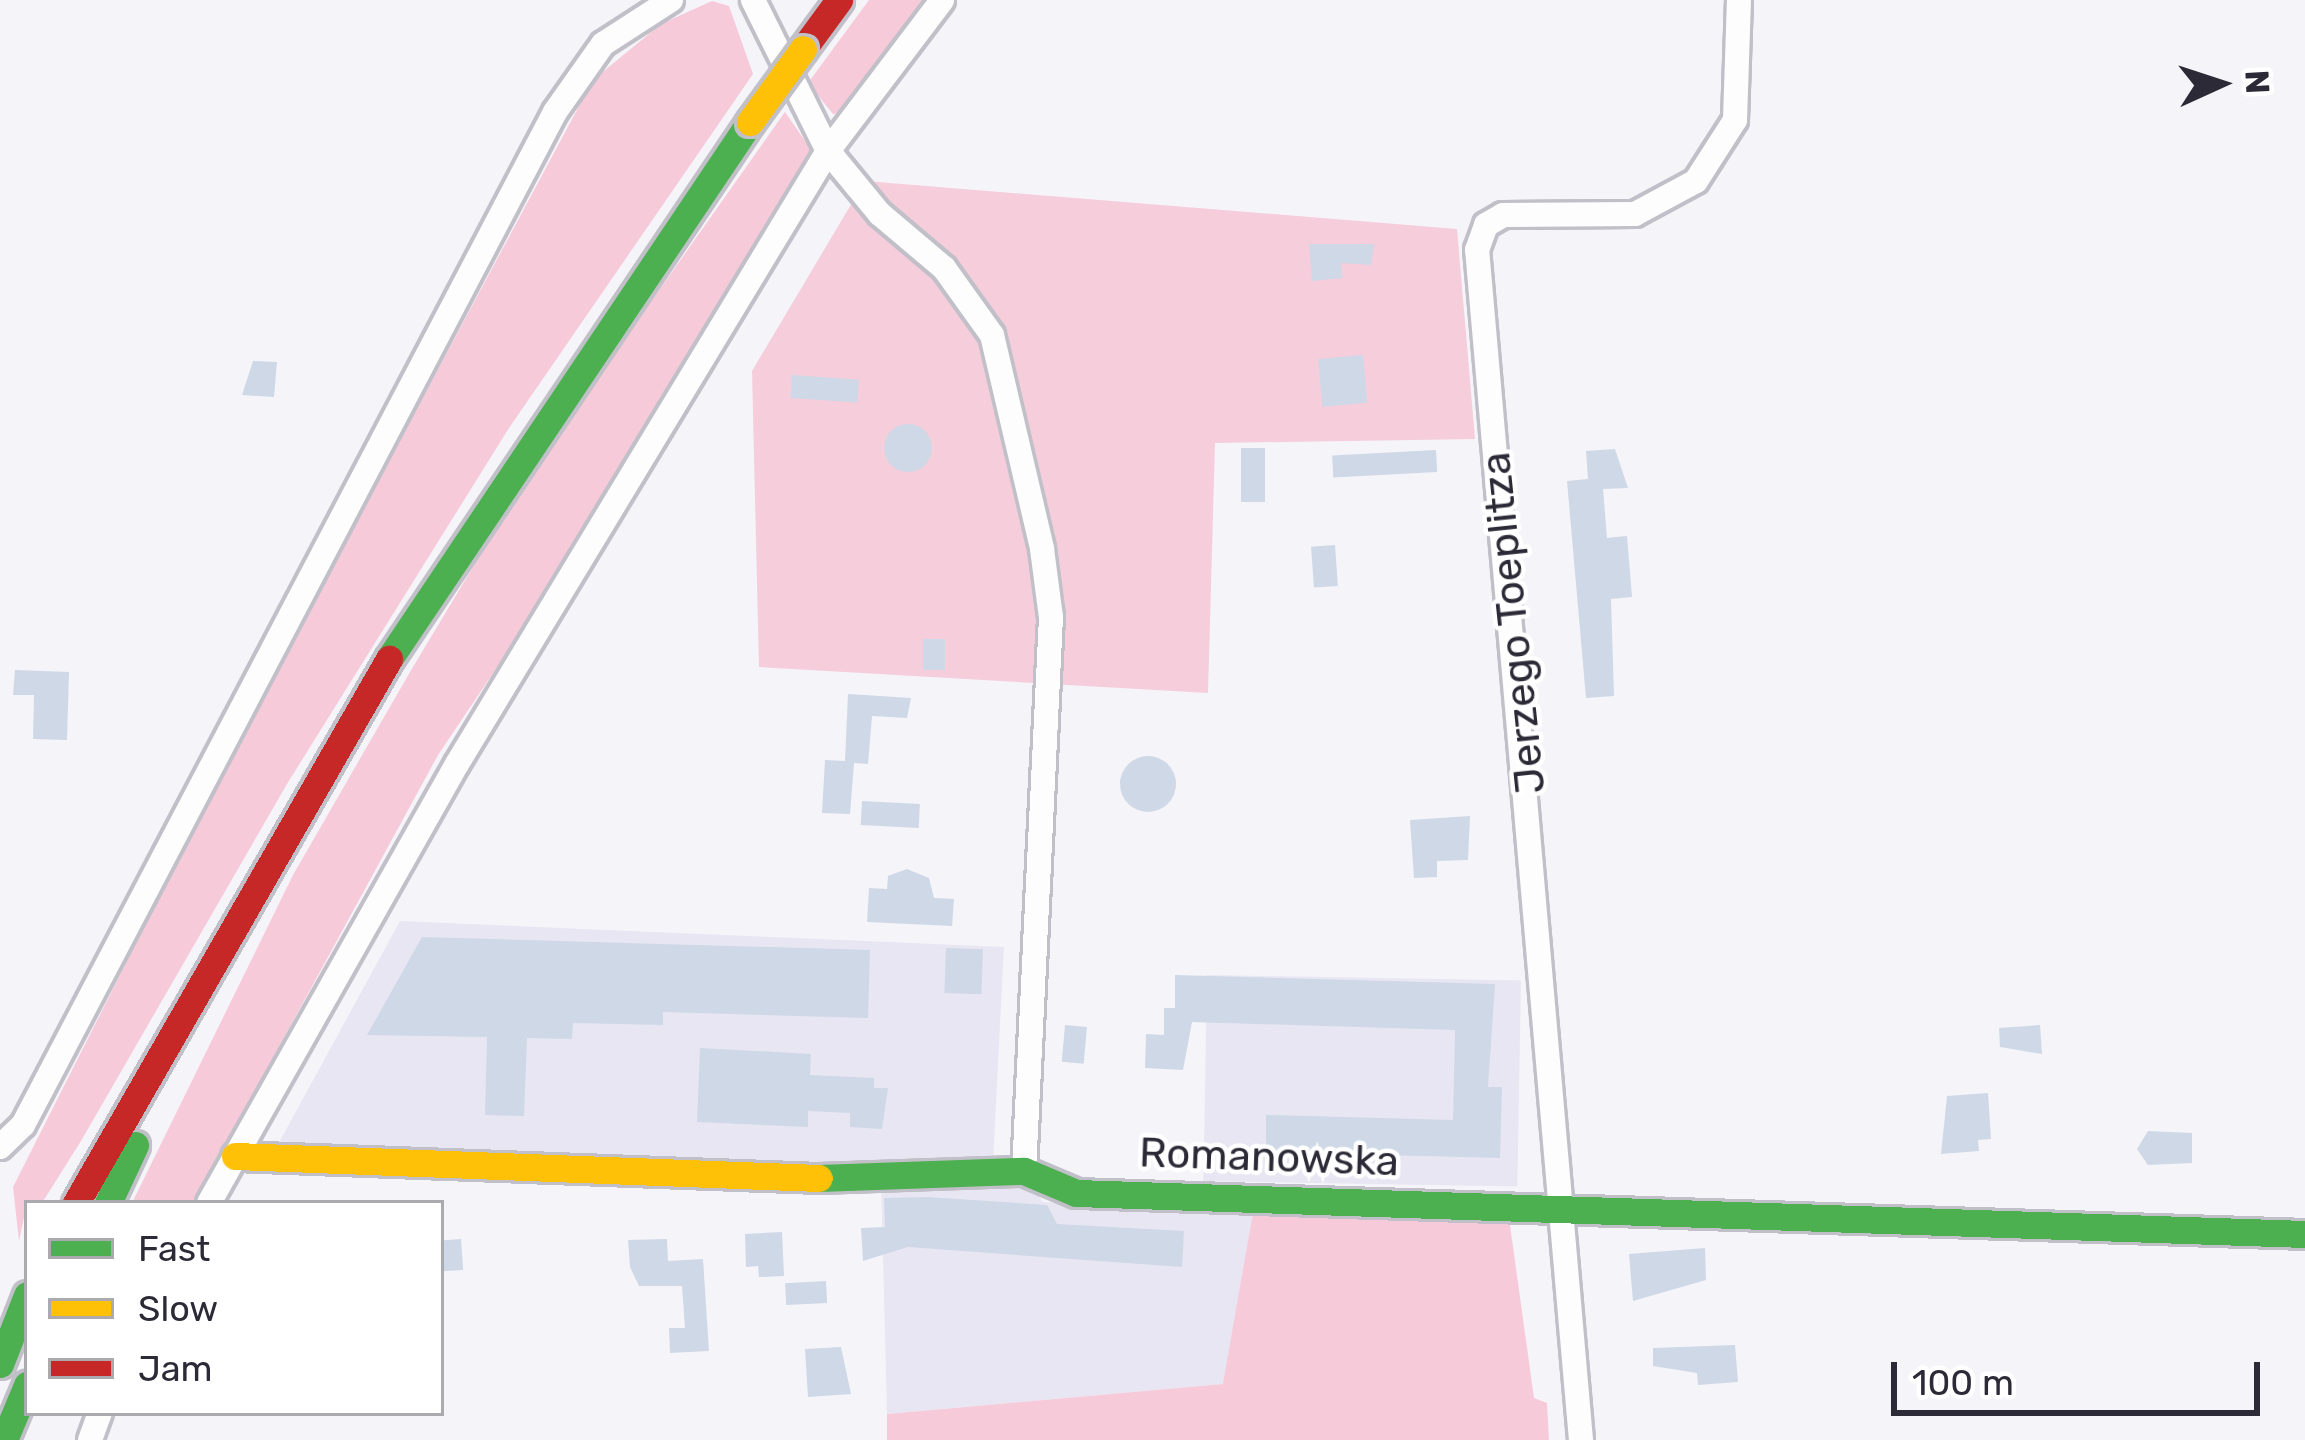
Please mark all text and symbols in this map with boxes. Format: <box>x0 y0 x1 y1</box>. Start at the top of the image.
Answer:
north arrow <box>2161 24 2281 144</box>
text: N <box>2237 69 2278 95</box>
street label: Jerzego Toeplitza <box>1470 449 1556 797</box>
street label: Romanowska <box>1138 1127 1400 1187</box>
legend <box>24 1200 444 1416</box>
text: Fast <box>138 1227 210 1270</box>
text: Slow <box>138 1287 218 1330</box>
scale bar <box>1897 1338 2266 1412</box>
text: Jam <box>138 1347 213 1390</box>
text: 100 m <box>1912 1361 2014 1404</box>

